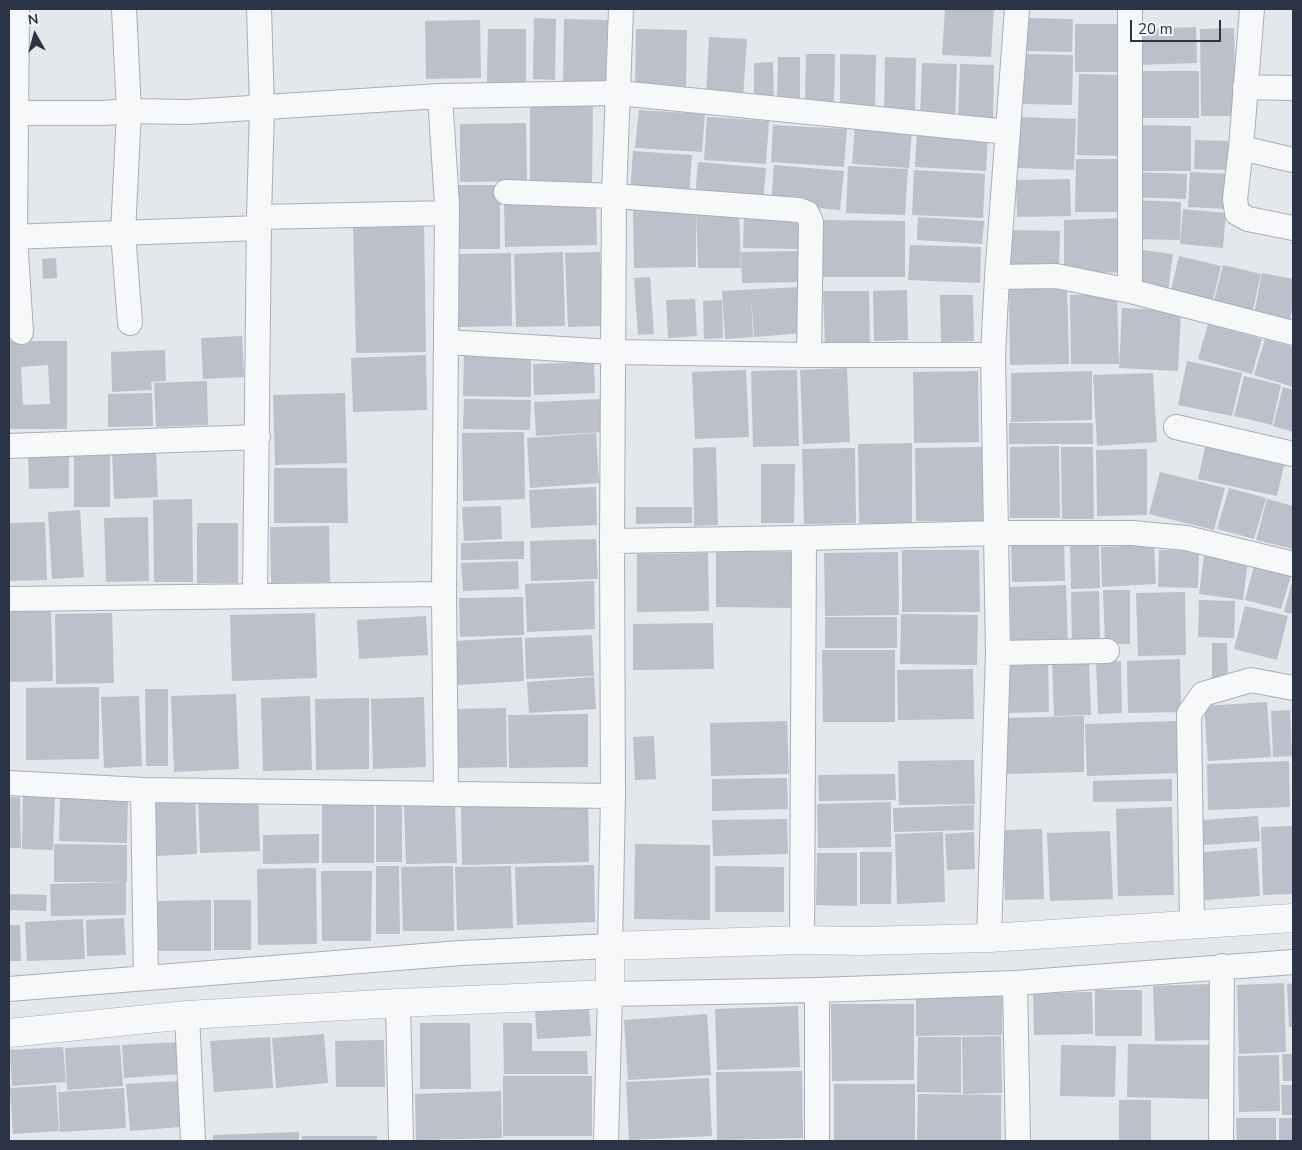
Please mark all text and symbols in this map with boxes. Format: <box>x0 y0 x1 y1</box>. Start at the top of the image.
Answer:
north arrow <box>10 10 60 60</box>
text: N <box>27 10 39 30</box>
scale bar <box>1132 10 1223 42</box>
text: 20 m <box>1138 19 1173 39</box>

